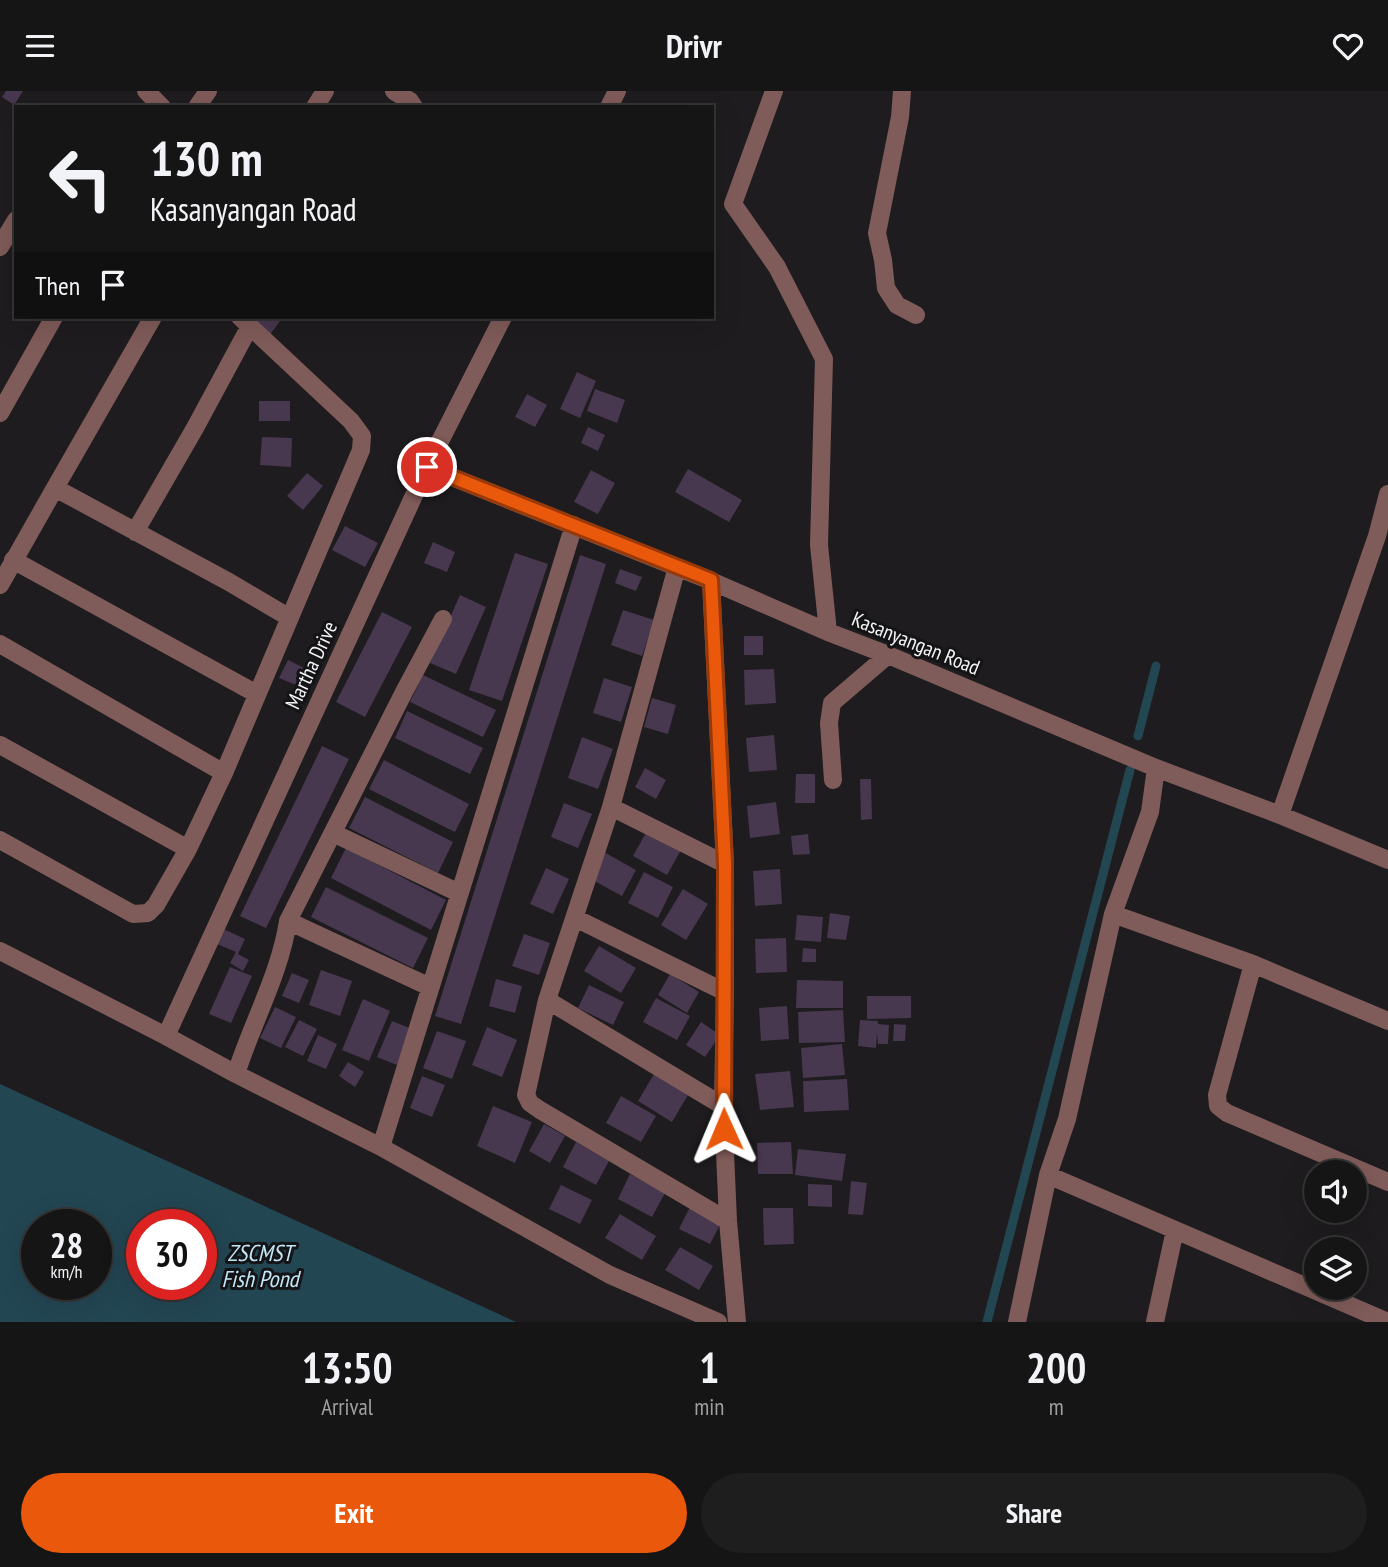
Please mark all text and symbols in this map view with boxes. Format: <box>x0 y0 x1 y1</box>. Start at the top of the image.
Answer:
text: Drivr <box>666 25 722 67</box>
icon: menu <box>21 27 59 65</box>
icon: heart <box>1329 27 1367 65</box>
text: 130 m <box>150 126 263 190</box>
icon: left <box>35 133 126 224</box>
text: Kasanyangan Road <box>150 188 357 230</box>
icon: arrive <box>94 266 132 304</box>
text: Then <box>35 269 80 302</box>
pin <box>397 437 457 497</box>
icon: arrive <box>408 448 446 486</box>
street label: Kasanyangan Road <box>848 605 984 681</box>
street label: Martha Drive <box>279 617 343 713</box>
position arrow <box>687 1092 761 1166</box>
map controls <box>1304 1160 1367 1300</box>
button: sound <box>1304 1160 1367 1223</box>
speed limit sign: 30 <box>126 1209 217 1300</box>
text: 28 <box>50 1222 83 1268</box>
button: layers <box>1304 1237 1367 1300</box>
water label: ZSCMST Fish Pond <box>222 1238 302 1293</box>
text: km/h <box>51 1260 82 1283</box>
text: 13:50 <box>302 1340 393 1395</box>
text: 1 <box>699 1340 719 1395</box>
text: 200 <box>1026 1340 1086 1395</box>
text: Arrival <box>321 1392 373 1421</box>
text: min <box>694 1392 724 1421</box>
text: m <box>1049 1392 1064 1421</box>
button: Exit <box>21 1473 687 1553</box>
button: Share <box>701 1473 1367 1553</box>

